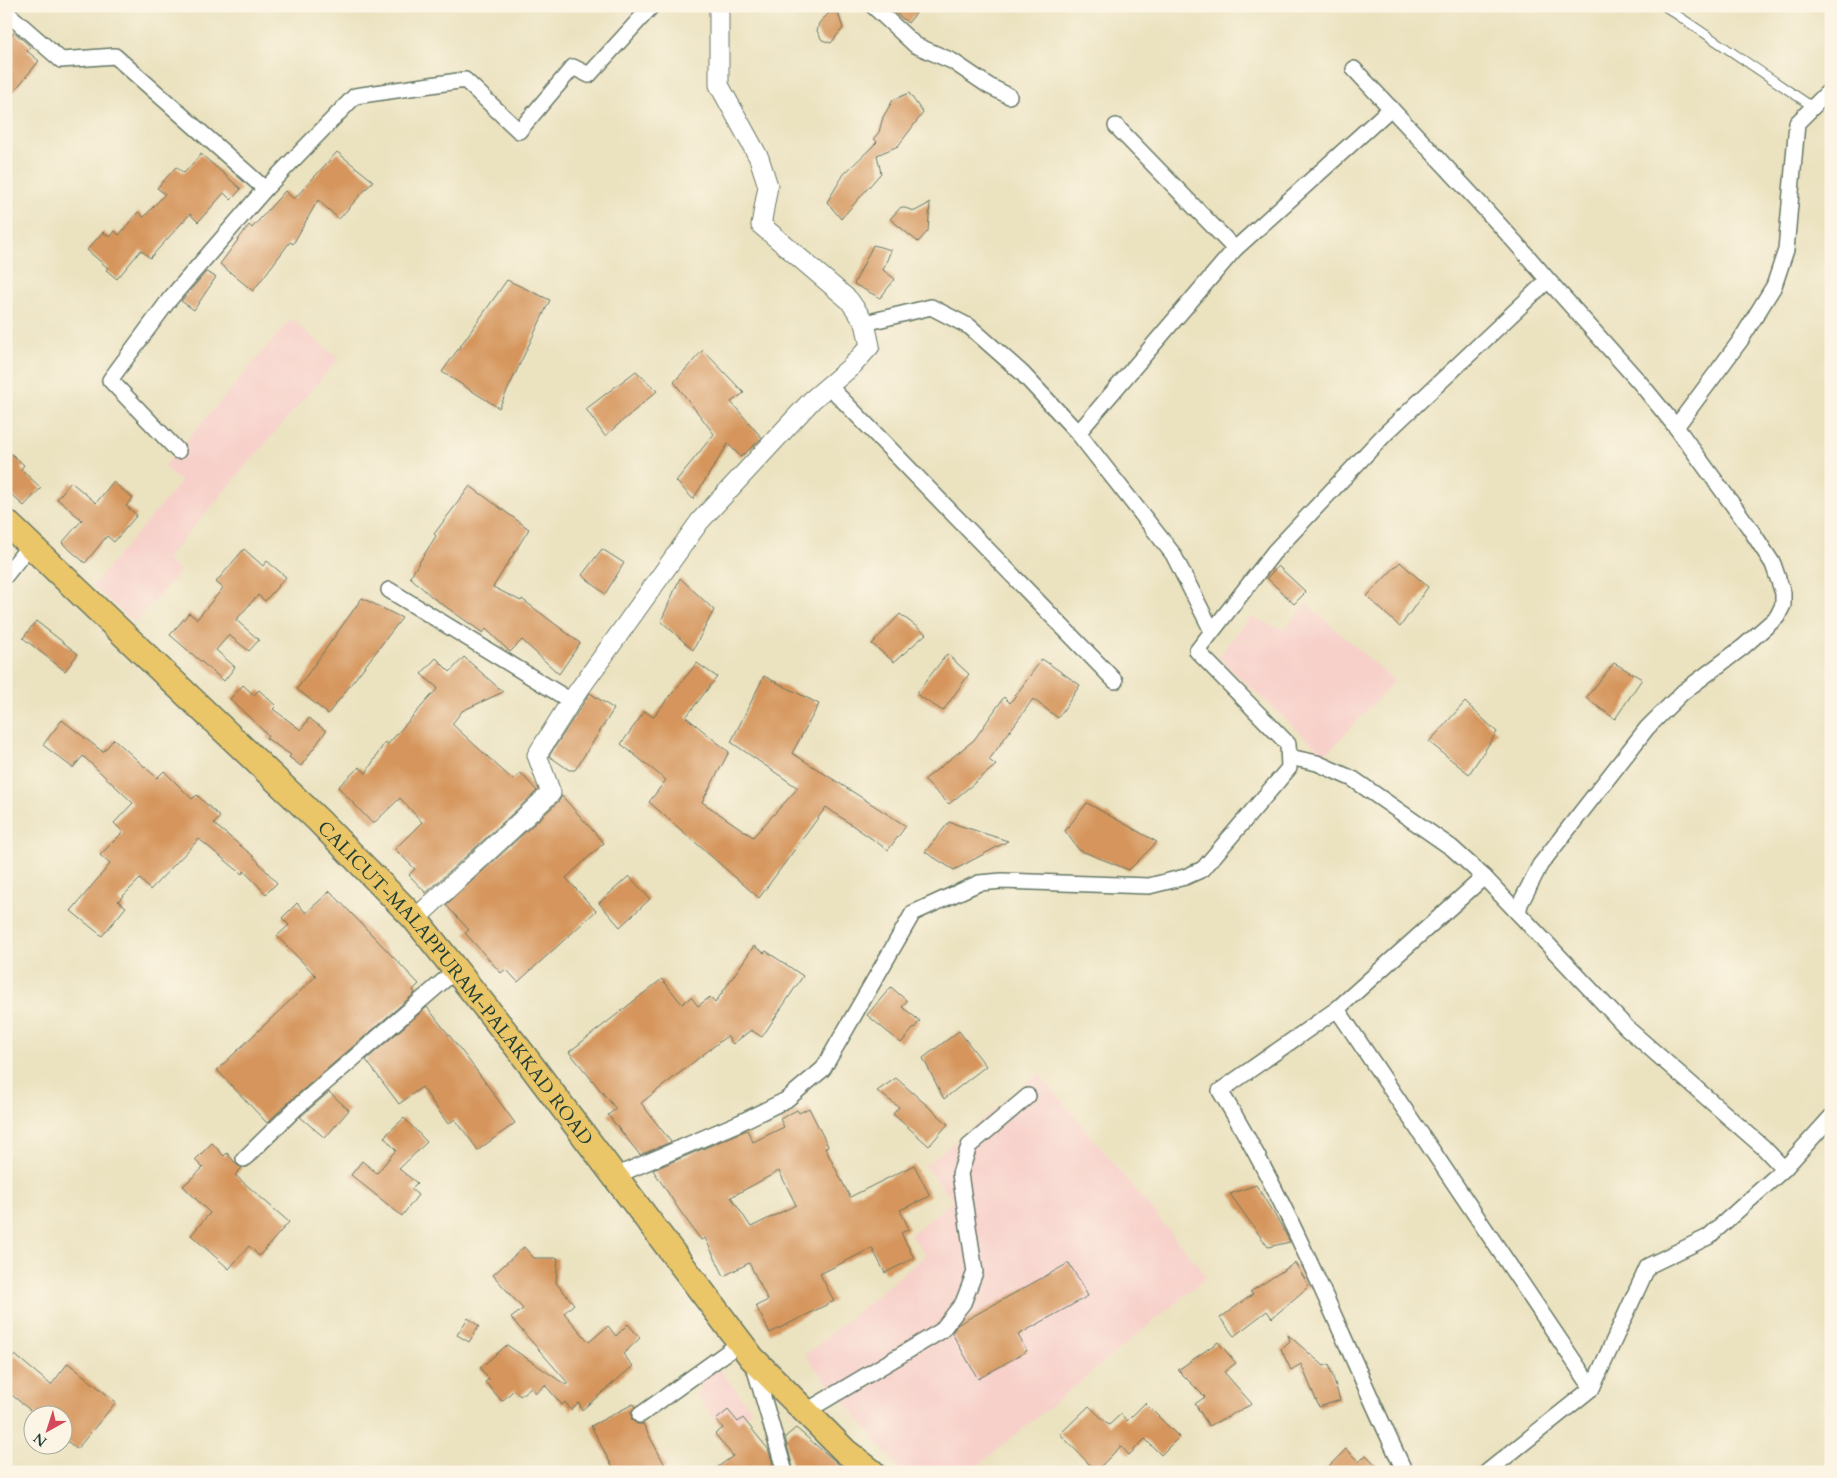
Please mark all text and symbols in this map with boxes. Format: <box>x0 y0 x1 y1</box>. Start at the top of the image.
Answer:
street label: CALICUT-MALAPPURAM-PALAKKAD ROAD <box>312 815 599 1151</box>
north arrow <box>22 1406 72 1456</box>
text: N <box>29 1429 51 1451</box>

